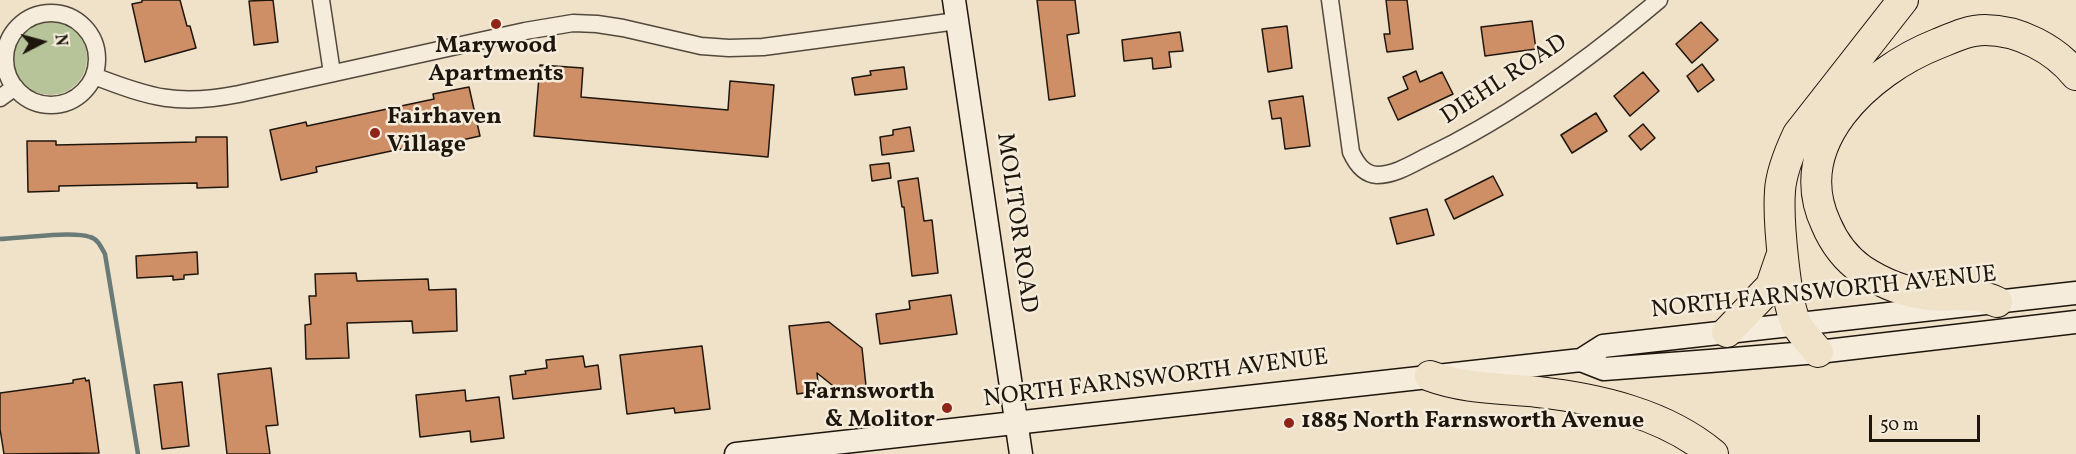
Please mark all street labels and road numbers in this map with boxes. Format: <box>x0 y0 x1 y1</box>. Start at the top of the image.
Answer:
street label: DIEHL ROAD <box>1437 30 1573 132</box>
street label: MOLITOR ROAD <box>988 131 1042 315</box>
street label: NORTH FARNSWORTH AVENUE <box>1650 262 1998 326</box>
street label: NORTH FARNSWORTH AVENUE <box>982 345 1330 415</box>

